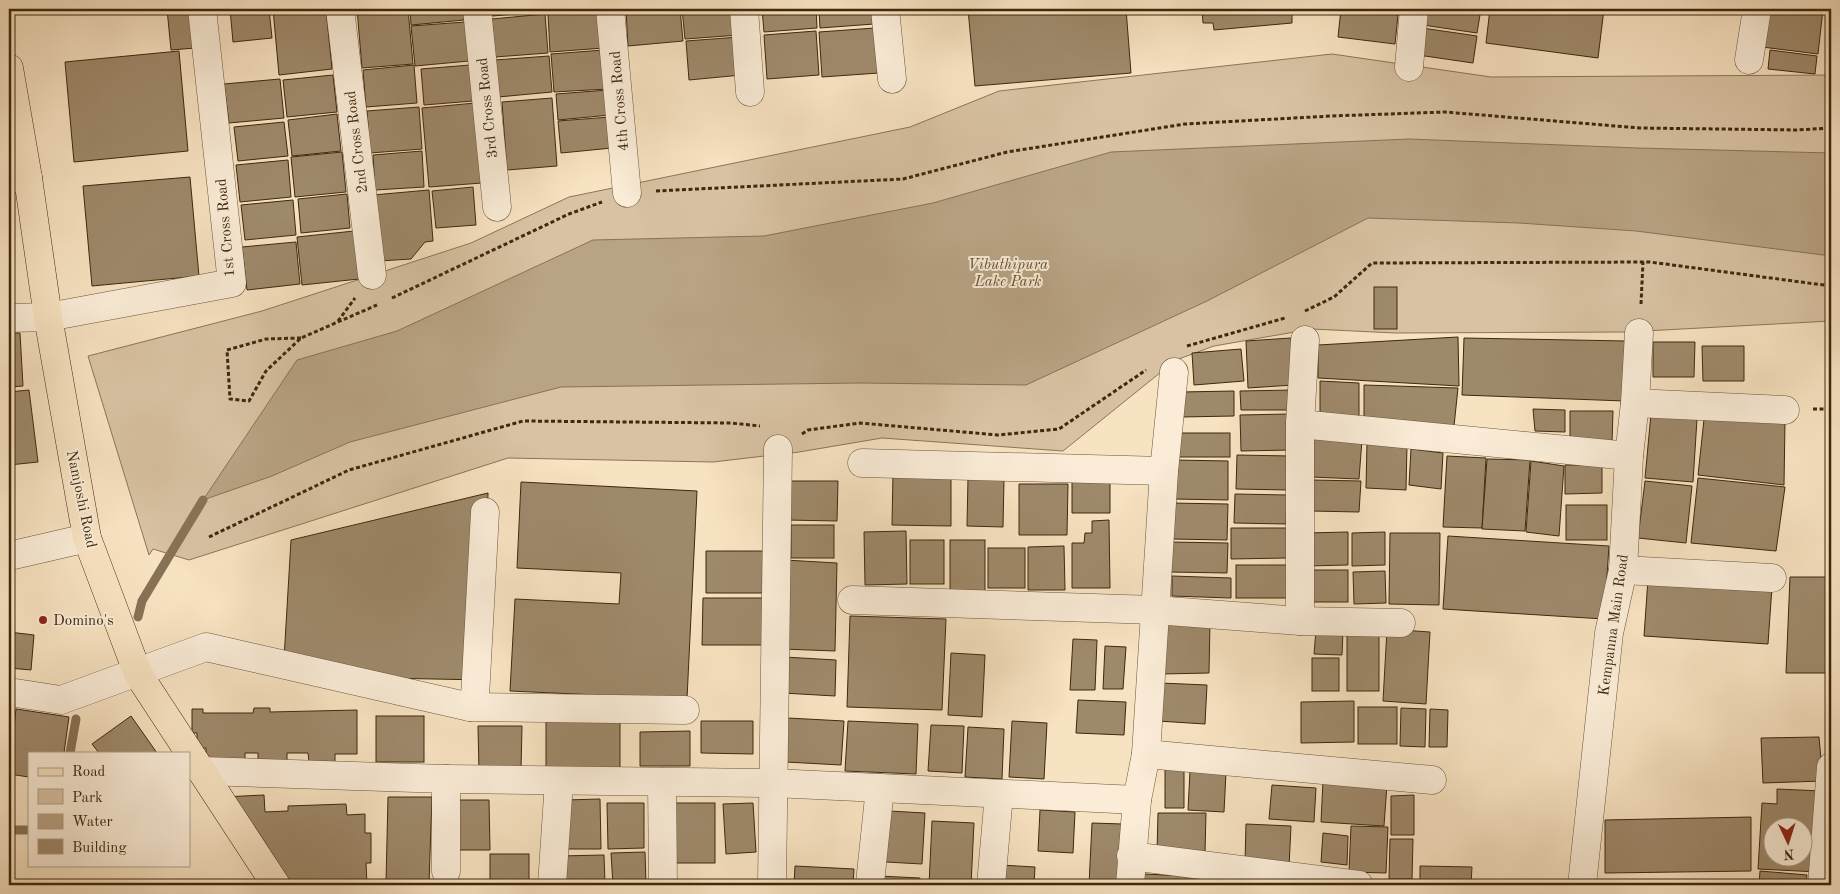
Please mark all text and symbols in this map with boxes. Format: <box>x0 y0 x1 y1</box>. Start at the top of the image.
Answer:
street label: 4th Cross Road <box>609 50 632 152</box>
street label: 3rd Cross Road <box>476 57 501 159</box>
street label: 2nd Cross Road <box>344 90 371 194</box>
street label: 1st Cross Road <box>215 178 238 278</box>
park label: Vibuthipura Lake Park <box>968 258 1048 290</box>
street label: Namjoshi Road <box>63 449 98 550</box>
street label: Kempanna Main Road <box>1597 553 1632 697</box>
marker: Domino's <box>37 614 49 626</box>
place label: Domino's <box>53 614 114 629</box>
legend <box>28 752 190 866</box>
text: Road <box>72 765 106 780</box>
text: Park <box>72 791 103 806</box>
text: Water <box>72 815 113 830</box>
north arrow <box>1762 816 1812 866</box>
text: Building <box>72 841 127 856</box>
text: N <box>1783 847 1795 861</box>

